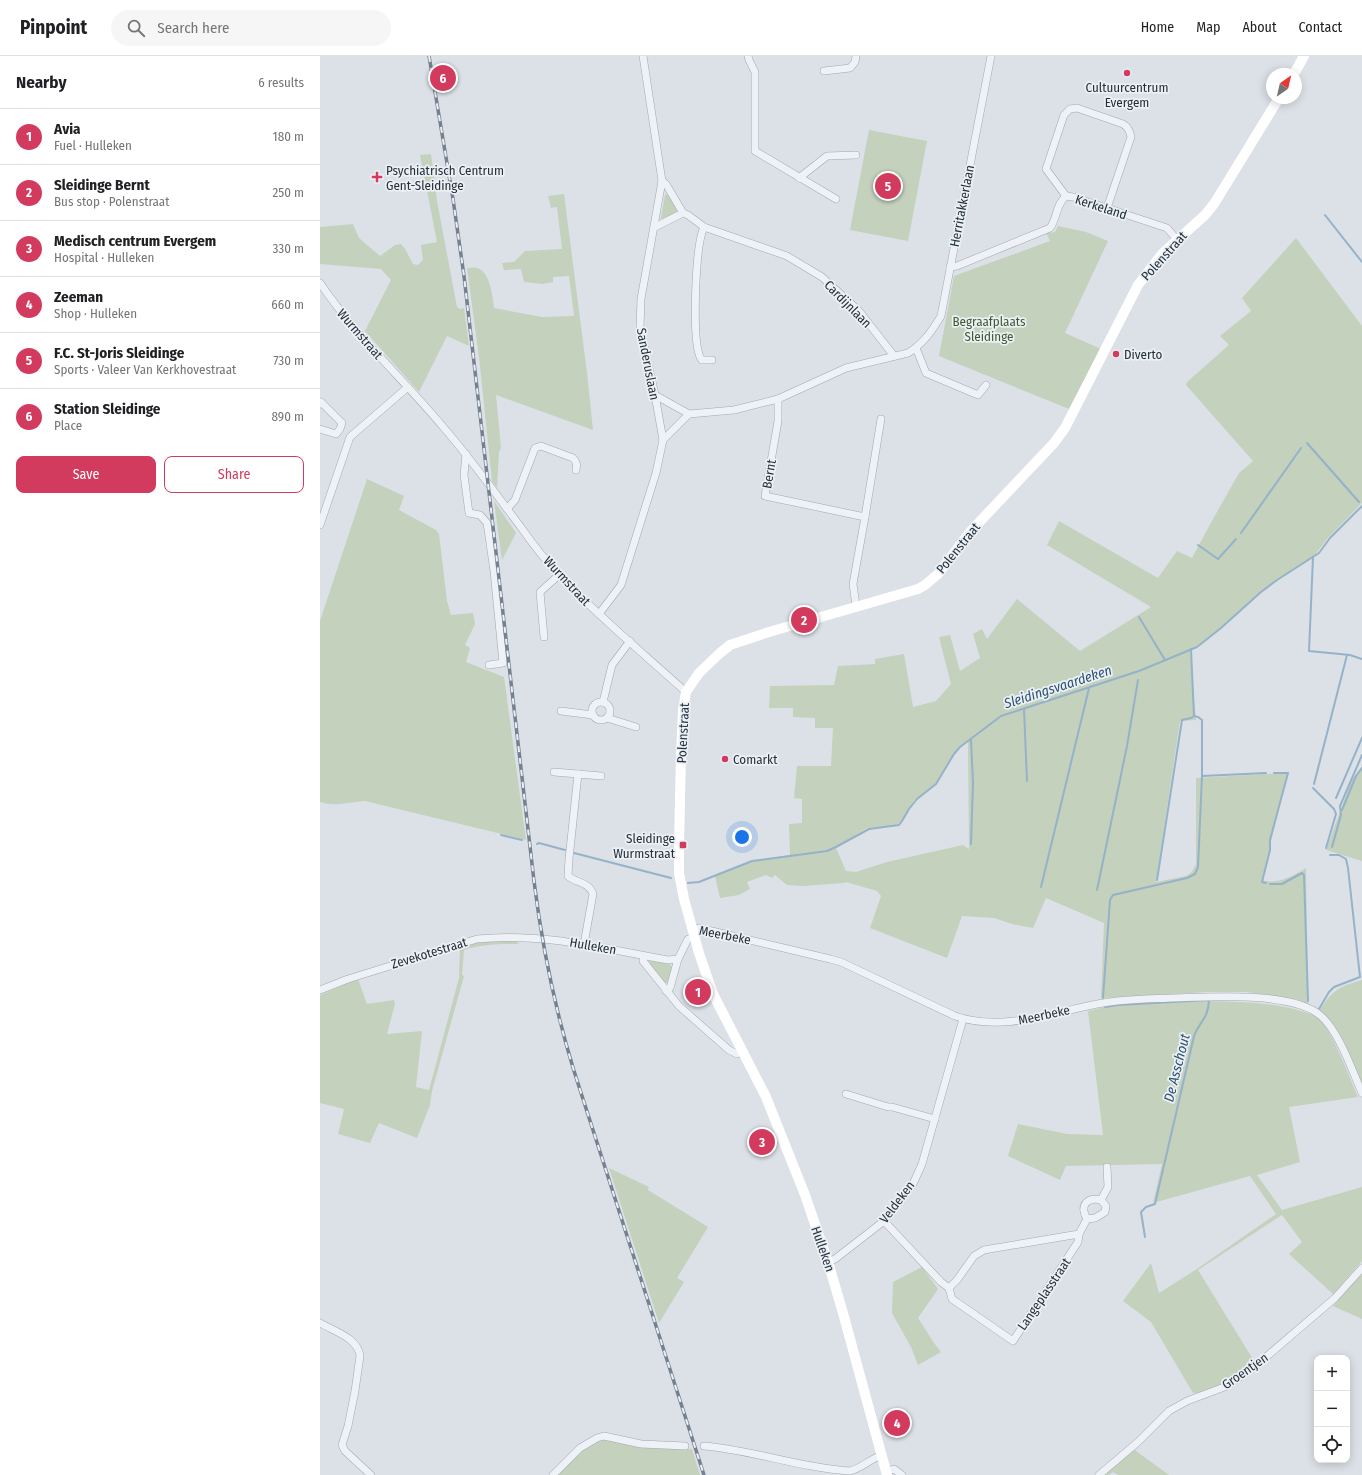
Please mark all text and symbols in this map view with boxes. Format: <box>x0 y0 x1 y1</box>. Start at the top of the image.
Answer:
search box <box>111 10 391 46</box>
text: Pinpoint <box>20 16 87 39</box>
icon: search <box>125 17 147 39</box>
text: Search here <box>157 19 230 37</box>
text: Home <box>1141 19 1174 36</box>
text: Map <box>1196 19 1220 36</box>
text: About <box>1242 19 1277 36</box>
text: Contact <box>1299 19 1342 36</box>
pin: 6 <box>430 63 456 93</box>
marker: Cultuurcentrum Evergem <box>1122 68 1132 78</box>
north arrow <box>1266 68 1302 104</box>
text: Nearby <box>16 72 67 93</box>
text: 6 results <box>258 75 304 90</box>
place label: Cultuurcentrum Evergem <box>1086 80 1168 110</box>
text: Avia <box>54 120 81 138</box>
text: 1 <box>26 129 32 144</box>
text: 180 m <box>273 129 304 144</box>
text: Fuel · Hulleken <box>54 138 132 153</box>
place label: Psychiatrisch Centrum Gent-Sleidinge <box>386 163 504 193</box>
street label: Herritakkerlaan <box>947 164 977 248</box>
marker: Psychiatrisch Centrum Gent-Sleidinge <box>371 171 383 183</box>
pin: 5 <box>875 171 901 201</box>
text: Sleidinge Bernt <box>54 176 150 194</box>
text: 2 <box>26 185 32 200</box>
text: 250 m <box>272 185 304 200</box>
street label: Kerkeland <box>1073 192 1129 222</box>
text: Bus stop · Polenstraat <box>54 194 170 209</box>
street label: Polenstraat <box>1138 228 1190 284</box>
text: Medisch centrum Evergem <box>54 232 216 250</box>
text: 3 <box>26 241 32 256</box>
text: 330 m <box>272 241 304 256</box>
text: Hospital · Hulleken <box>54 250 154 265</box>
street label: Cardijnlaan <box>821 277 875 331</box>
text: Zeeman <box>54 288 103 306</box>
text: 4 <box>26 297 32 312</box>
text: 660 m <box>271 297 304 312</box>
text: Shop · Hulleken <box>54 306 137 321</box>
street label: Wurmstraat <box>334 306 386 363</box>
park label: Begraafplaats Sleidinge <box>952 314 1026 344</box>
street label: Sanderuslaan <box>634 327 662 401</box>
text: F.C. St-Joris Sleidinge <box>54 344 184 362</box>
place label: Diverto <box>1124 347 1163 362</box>
marker: Diverto <box>1111 349 1121 359</box>
text: 5 <box>26 353 32 368</box>
text: 730 m <box>273 353 304 368</box>
text: Sports · Valeer Van Kerkhovestraat <box>54 362 236 377</box>
text: Station Sleidinge <box>54 400 160 418</box>
text: 6 <box>26 409 32 424</box>
text: 890 m <box>272 409 304 424</box>
text: Place <box>54 418 82 433</box>
button: Save <box>16 456 156 493</box>
button: Share <box>164 456 304 493</box>
street label: Bernt <box>759 458 779 490</box>
street label: Polenstraat <box>933 519 983 576</box>
street label: Wurmstraat <box>540 553 594 609</box>
pin: 2 <box>791 605 817 635</box>
water label: Sleidingsvaardeken <box>1001 662 1114 713</box>
street label: Polenstraat <box>674 702 692 764</box>
place label: Comarkt <box>733 752 778 767</box>
marker: Comarkt <box>720 754 730 764</box>
your location <box>732 827 752 847</box>
place label: Sleidinge Wurmstraat <box>613 831 676 861</box>
marker: Sleidinge Wurmstraat <box>678 840 688 850</box>
street label: Meerbeke <box>698 923 752 947</box>
street label: Zevekotestraat <box>389 934 469 972</box>
street label: Hulleken <box>568 935 618 957</box>
pin: 1 <box>685 977 711 1007</box>
street label: Meerbeke <box>1017 1002 1071 1028</box>
water label: De Asschout <box>1160 1032 1194 1104</box>
pin: 3 <box>749 1127 775 1157</box>
street label: Veldeken <box>876 1178 918 1226</box>
street label: Hulleken <box>808 1224 838 1274</box>
street label: Langeplasstraat <box>1014 1254 1074 1333</box>
street label: Groentjen <box>1219 1350 1271 1392</box>
map controls <box>1314 1355 1350 1463</box>
button: + <box>1314 1355 1350 1391</box>
button: − <box>1314 1391 1350 1427</box>
pin: 4 <box>884 1408 910 1438</box>
button: locate <box>1314 1427 1350 1463</box>

